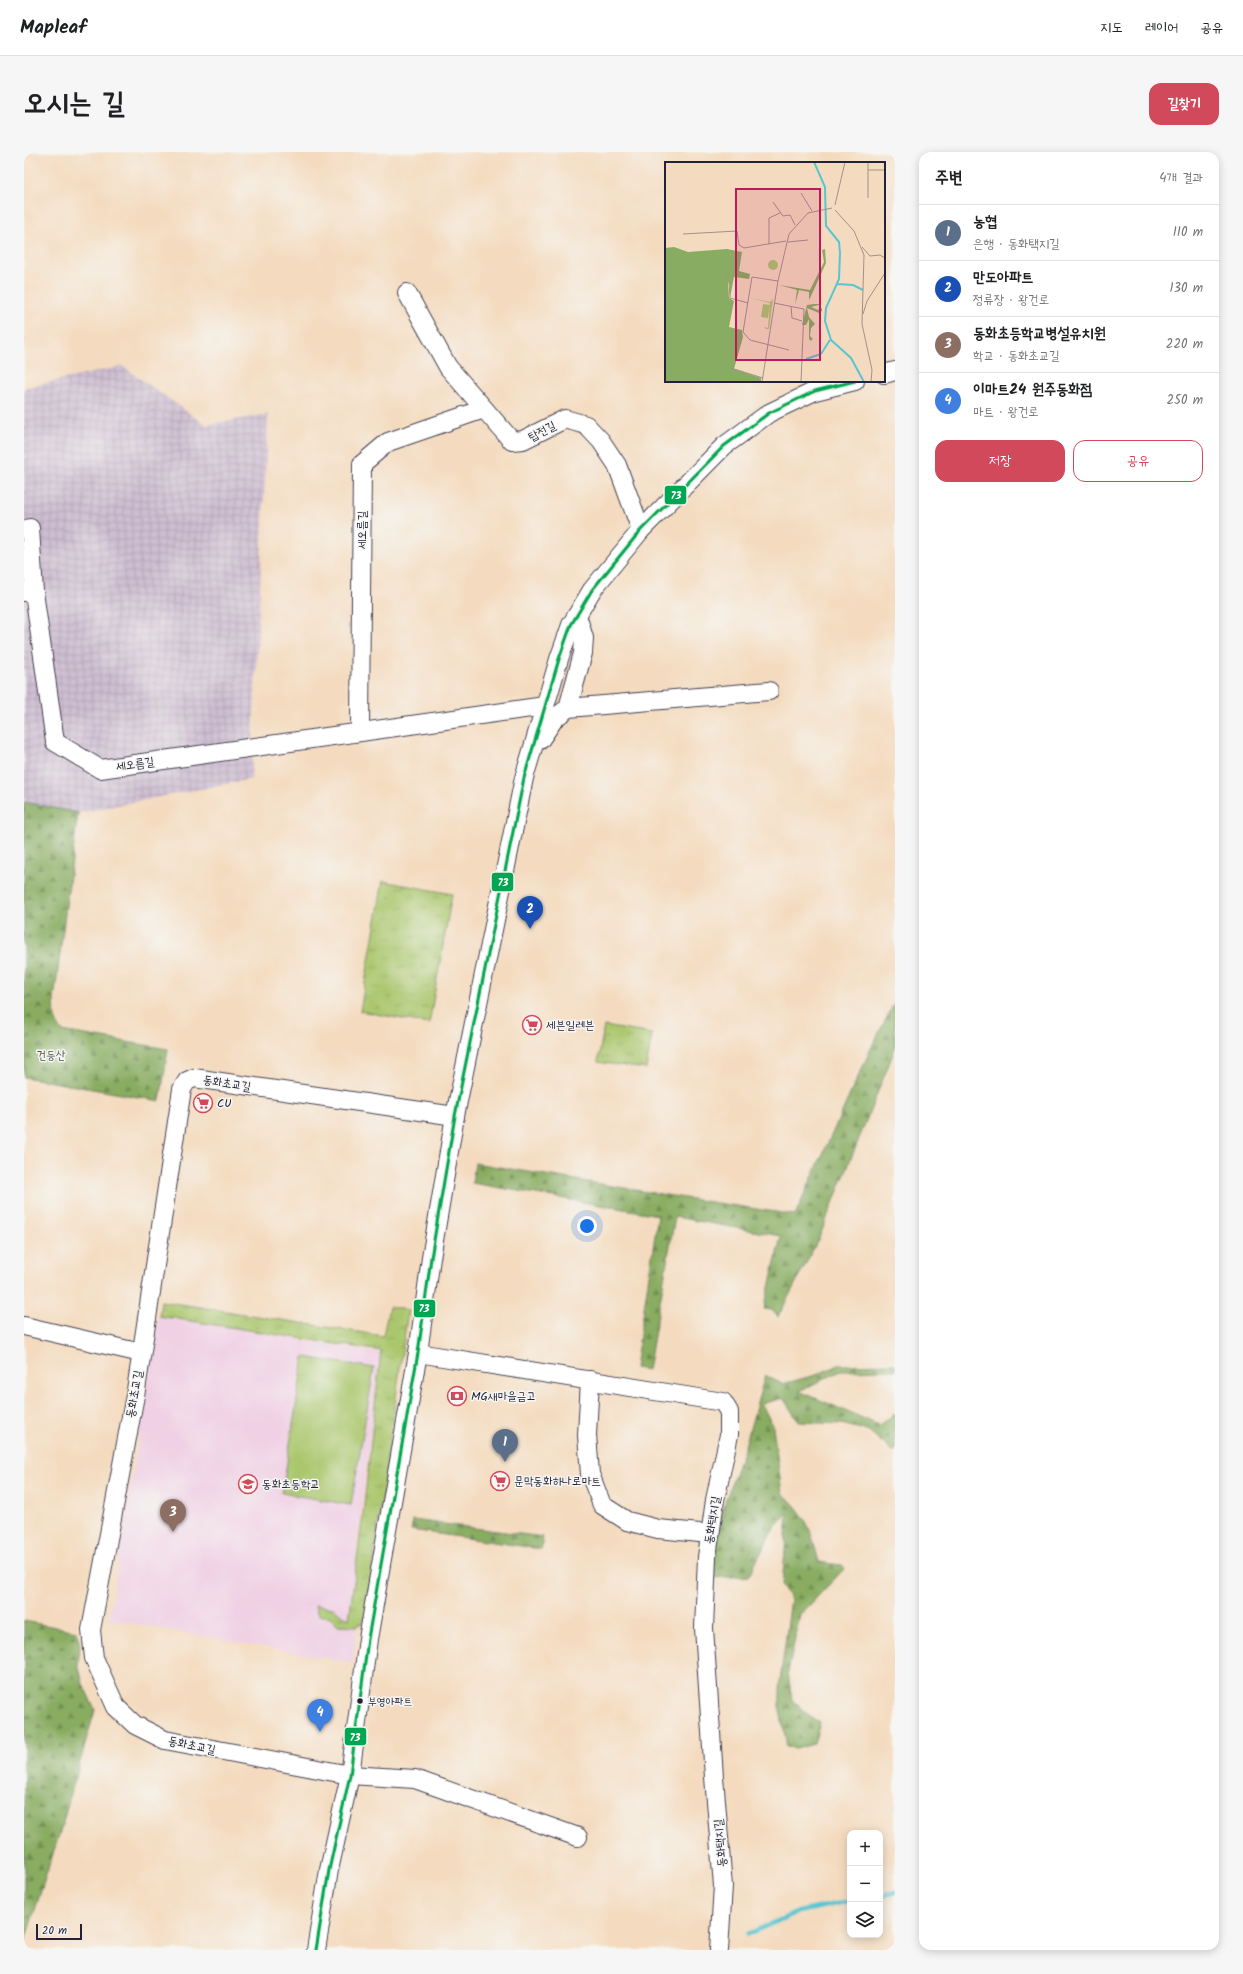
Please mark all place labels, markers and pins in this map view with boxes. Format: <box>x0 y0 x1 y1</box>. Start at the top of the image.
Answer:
pin: 2 <box>517 896 543 929</box>
supermarket icon: 세븐일레븐 <box>521 1014 543 1036</box>
place label: 세븐일레븐 <box>546 1016 594 1035</box>
supermarket icon: CU <box>192 1092 214 1114</box>
place label: CU <box>217 1094 231 1113</box>
bank icon: MG새마을금고 <box>446 1385 468 1407</box>
place label: MG새마을금고 <box>471 1387 536 1406</box>
pin: 1 <box>492 1429 518 1462</box>
supermarket icon: 문막동화하나로마트 <box>489 1470 511 1492</box>
place label: 문막동화하나로마트 <box>514 1472 601 1491</box>
school or university icon: 동화초등학교 <box>237 1473 259 1495</box>
place label: 동화초등학교 <box>262 1475 320 1494</box>
pin: 3 <box>160 1499 186 1532</box>
place label: 부영아파트 <box>368 1693 412 1711</box>
marker: 부영아파트 <box>355 1696 365 1706</box>
pin: 4 <box>307 1699 333 1732</box>

